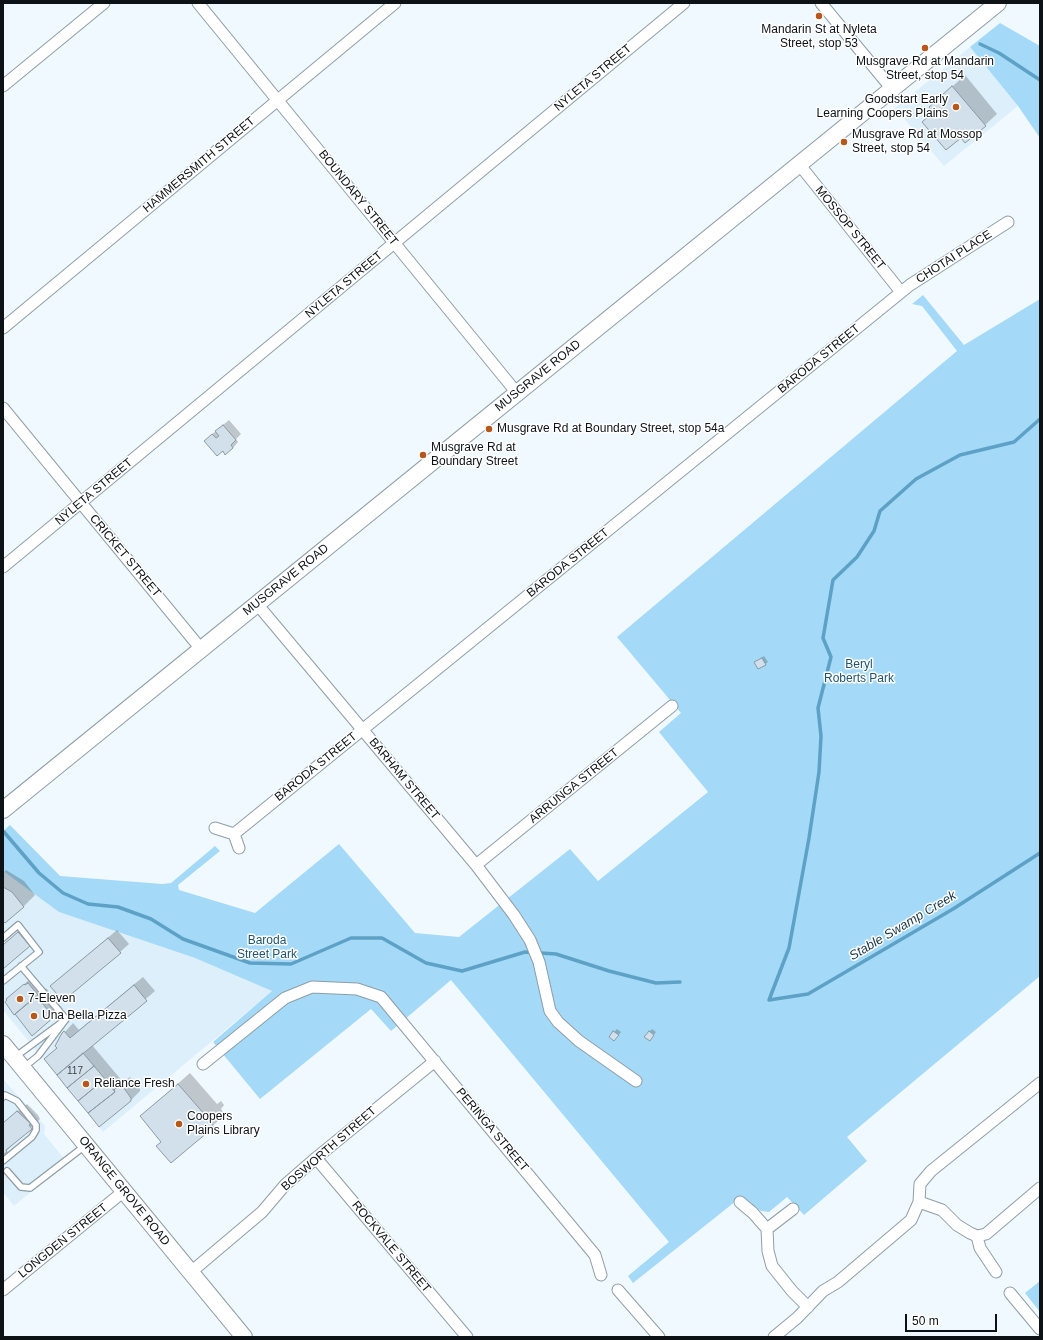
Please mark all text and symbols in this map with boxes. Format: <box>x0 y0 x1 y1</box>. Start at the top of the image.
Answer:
marker: Mandarin St at Nyleta Street, stop 53 <box>814 11 824 21</box>
place label: Mandarin St at Nyleta Street, stop 53 <box>761 23 877 51</box>
street label: NYLETA STREET <box>551 41 635 115</box>
marker: Musgrave Rd at Mandarin Street, stop 54 <box>920 43 930 53</box>
place label: Musgrave Rd at Mandarin Street, stop 54 <box>856 55 994 83</box>
place label: Goodstart Early Learning Coopers Plains <box>817 93 948 121</box>
marker: Goodstart Early Learning Coopers Plains <box>951 102 961 112</box>
street label: HAMMERSMITH STREET <box>140 114 258 216</box>
place label: Musgrave Rd at Mossop Street, stop 54 <box>852 128 982 156</box>
marker: Musgrave Rd at Mossop Street, stop 54 <box>839 137 849 147</box>
street label: BOUNDARY STREET <box>315 147 401 249</box>
street label: MOSSOP STREET <box>812 183 888 273</box>
street label: CHOTAI PLACE <box>914 227 994 287</box>
street label: NYLETA STREET <box>302 248 386 322</box>
street label: BARODA STREET <box>775 322 863 396</box>
street label: MUSGRAVE ROAD <box>492 337 584 415</box>
place label: Musgrave Rd at Boundary Street, stop 54a <box>497 422 724 436</box>
marker: Musgrave Rd at Boundary Street, stop 54a <box>484 424 494 434</box>
place label: Musgrave Rd at Boundary Street <box>431 441 518 469</box>
marker: Musgrave Rd at Boundary Street <box>418 450 428 460</box>
street label: NYLETA STREET <box>52 455 136 529</box>
street label: CRICKET STREET <box>86 512 164 600</box>
street label: BARODA STREET <box>524 526 612 600</box>
street label: MUSGRAVE ROAD <box>240 541 332 619</box>
park label: Beryl Roberts Park <box>824 658 894 686</box>
street label: BARODA STREET <box>272 730 360 804</box>
street label: BARHAM STREET <box>366 735 442 823</box>
street label: ARRUNGA STREET <box>526 746 622 826</box>
water label: Stable Swamp Creek <box>847 888 959 964</box>
park label: Baroda Street Park <box>237 934 297 962</box>
place label: 7-Eleven <box>28 992 75 1006</box>
marker: 7-Eleven <box>15 994 25 1004</box>
place label: Una Bella Pizza <box>42 1009 127 1023</box>
marker: Una Bella Pizza <box>29 1011 39 1021</box>
house number: 117 <box>67 1065 83 1077</box>
place label: Reliance Fresh <box>94 1077 175 1091</box>
marker: Reliance Fresh <box>81 1079 91 1089</box>
street label: PERINGA STREET <box>453 1085 531 1175</box>
street label: BOSWORTH STREET <box>279 1104 379 1194</box>
place label: Coopers Plains Library <box>187 1110 260 1138</box>
marker: Coopers Plains Library <box>174 1119 184 1129</box>
street label: ORANGE GROVE ROAD <box>75 1133 173 1249</box>
street label: ROCKVALE STREET <box>348 1198 434 1296</box>
street label: LONGDEN STREET <box>16 1201 110 1281</box>
scale bar <box>907 1306 999 1332</box>
text: 50 m <box>912 1314 939 1328</box>

